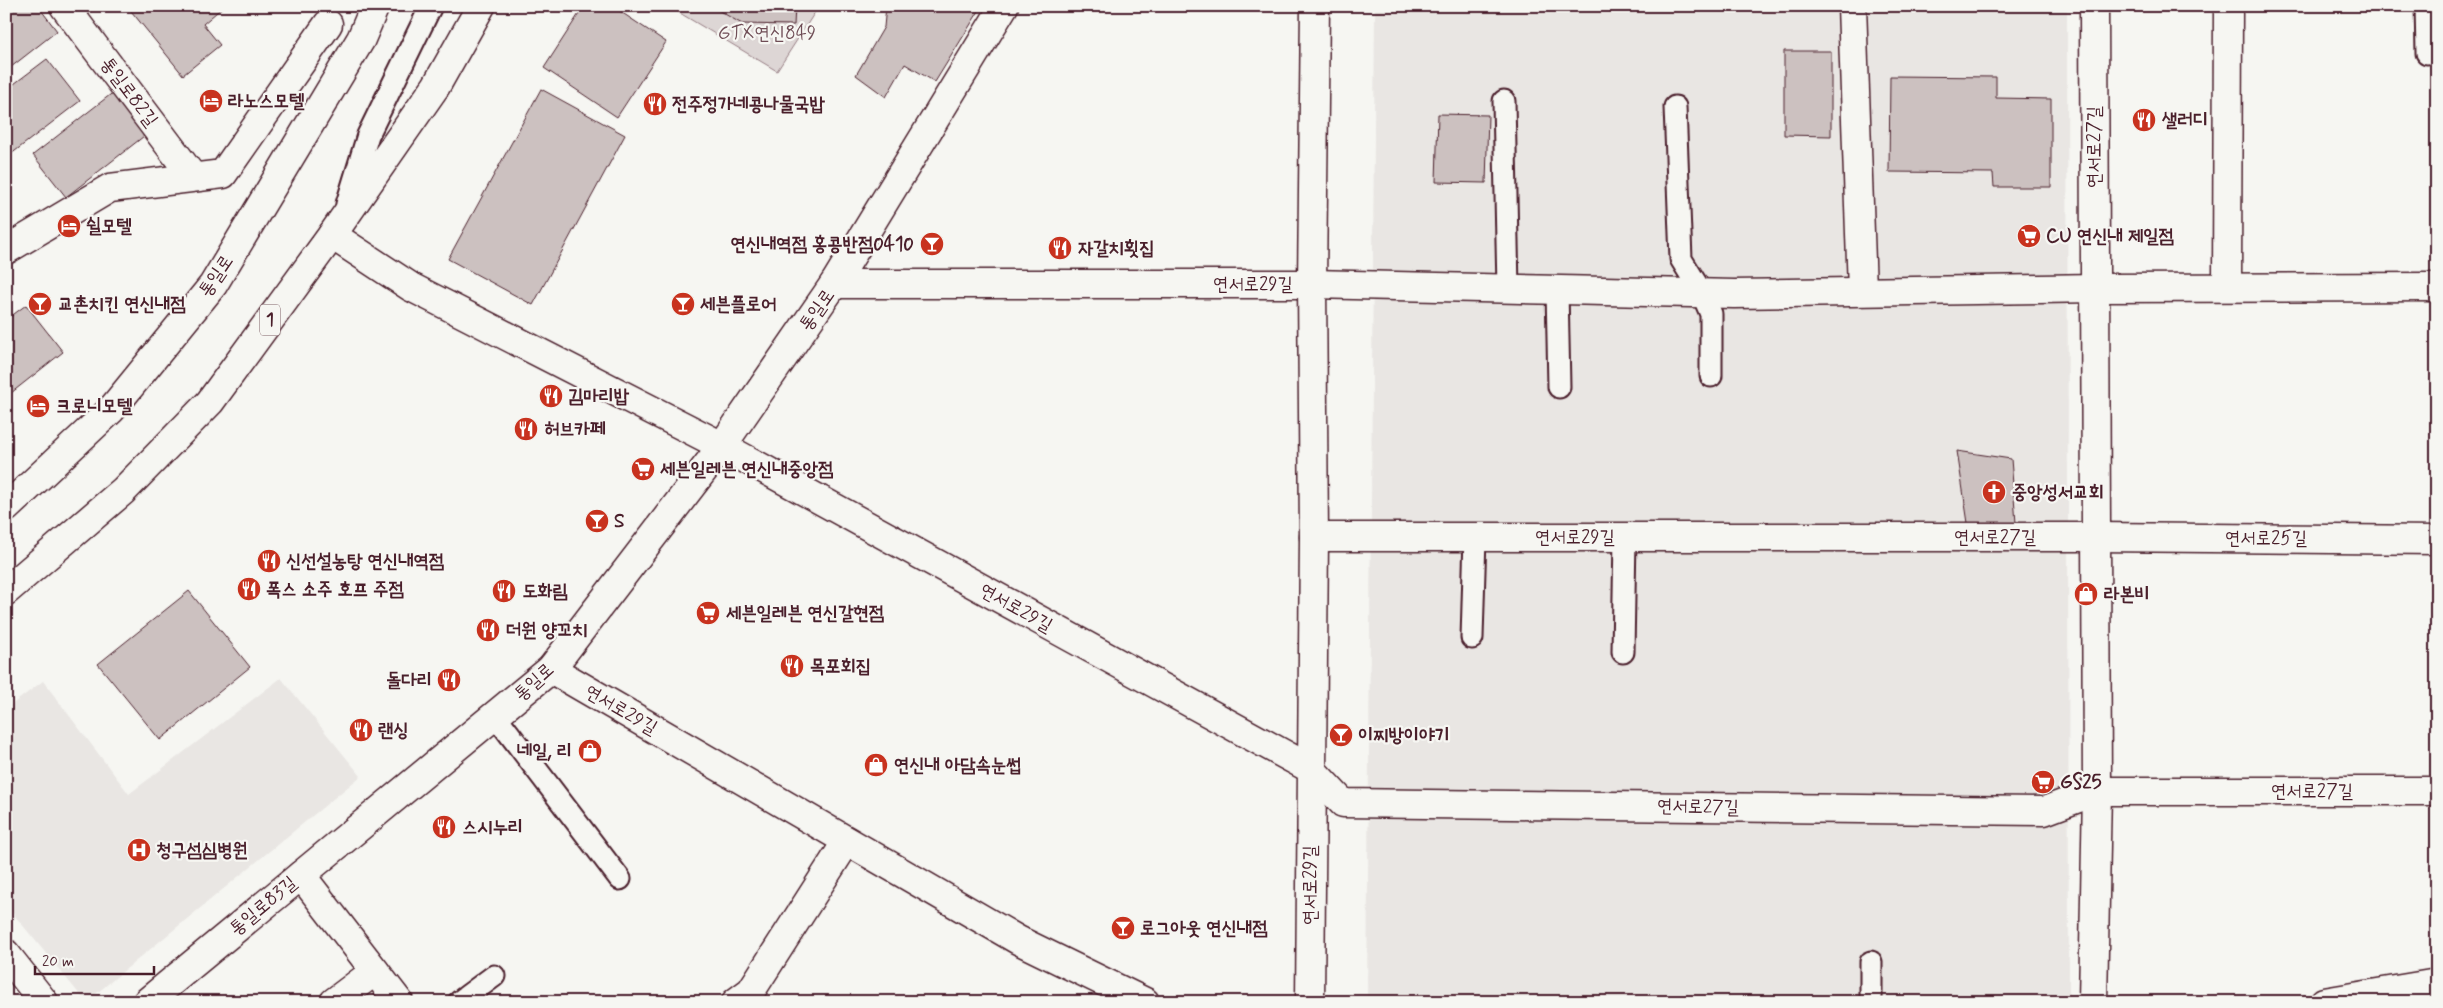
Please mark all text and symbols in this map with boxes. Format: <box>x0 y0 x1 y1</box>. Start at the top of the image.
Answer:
park label: GTX연신849 <box>718 21 816 46</box>
street label: 통일로82길 <box>95 52 163 132</box>
hotel icon: 라노스모텔 <box>198 88 224 114</box>
place label: 라노스모텔 <box>228 89 305 114</box>
restaurant icon: 전주정가네콩나물국밥 <box>642 91 668 117</box>
place label: 전주정가네콩나물국밥 <box>672 92 826 117</box>
street label: 연서로27길 <box>2082 106 2107 188</box>
restaurant icon: 샐러디 <box>2131 107 2157 133</box>
place label: 샐러디 <box>2161 108 2208 133</box>
hotel icon: 쉴모텔 <box>56 213 82 239</box>
place label: 쉴모텔 <box>86 214 133 239</box>
supermarket icon: CU 연신내 제일점 <box>2016 223 2042 249</box>
place label: CU 연신내 제일점 <box>2046 224 2175 249</box>
bar icon: 연신내역점 홍콩반점0410 <box>919 231 945 257</box>
place label: 연신내역점 홍콩반점0410 <box>730 232 914 257</box>
restaurant icon: 자갈치횟집 <box>1047 235 1073 261</box>
place label: 자갈치횟집 <box>1078 236 1154 261</box>
street label: 통일로 <box>193 250 239 302</box>
street label: 연서로29길 <box>1213 272 1293 297</box>
street label: 통일로 <box>794 284 840 336</box>
bar icon: 교촌치킨 연신내점 <box>27 291 53 317</box>
bar icon: 세븐플로어 <box>670 291 696 317</box>
place label: 교촌치킨 연신내점 <box>58 292 186 317</box>
place label: 세븐플로어 <box>700 292 776 317</box>
road number: 1 <box>260 304 280 336</box>
restaurant icon: 김마리밥 <box>538 383 564 409</box>
place label: 김마리밥 <box>568 384 630 409</box>
hotel icon: 크로니모텔 <box>25 393 51 419</box>
place label: 크로니모텔 <box>56 394 133 419</box>
restaurant icon: 허브카페 <box>513 416 539 442</box>
place label: 허브카페 <box>544 417 606 442</box>
supermarket icon: 세븐일레븐 연신내중앙점 <box>630 456 656 482</box>
place label: 세븐일레븐 연신내중앙점 <box>660 457 834 482</box>
church icon: 중앙성서교회 <box>1981 479 2007 505</box>
place label: 중앙성서교회 <box>2012 480 2104 505</box>
bar icon: S <box>584 508 610 534</box>
place label: S <box>614 509 625 534</box>
street label: 연서로29길 <box>1535 525 1615 550</box>
street label: 연서로27길 <box>1954 525 2036 550</box>
street label: 연서로25길 <box>2225 526 2307 551</box>
restaurant icon: 신선설농탕 연신내역점 <box>256 548 282 574</box>
place label: 신선설농탕 연신내역점 <box>286 549 445 574</box>
restaurant icon: 폭스 소주 호프 주점 <box>236 576 262 602</box>
place label: 폭스 소주 호프 주점 <box>266 577 404 602</box>
restaurant icon: 도화림 <box>491 578 517 604</box>
street label: 연서로29길 <box>975 578 1057 638</box>
place label: 도화림 <box>522 579 568 604</box>
shop icon: 라본비 <box>2073 581 2099 607</box>
place label: 라본비 <box>2104 582 2150 607</box>
supermarket icon: 세븐일레븐 연신갈현점 <box>695 600 721 626</box>
place label: 세븐일레븐 연신갈현점 <box>726 601 885 626</box>
restaurant icon: 더원 양꼬치 <box>475 617 501 643</box>
place label: 더원 양꼬치 <box>506 618 588 643</box>
restaurant icon: 목포회집 <box>779 653 805 679</box>
place label: 목포회집 <box>810 654 871 679</box>
street label: 통일로 <box>509 657 559 707</box>
restaurant icon: 돌다리 <box>436 667 462 693</box>
place label: 돌다리 <box>386 668 432 693</box>
street label: 연서로29길 <box>580 679 662 741</box>
restaurant icon: 랜싱 <box>348 717 374 743</box>
place label: 랜싱 <box>378 718 409 743</box>
bar icon: 이찌방이야기 <box>1328 722 1354 748</box>
place label: 이찌방이야기 <box>1358 723 1450 748</box>
shop icon: 네일, 리 <box>577 738 603 764</box>
place label: 네일, 리 <box>517 739 572 764</box>
shop icon: 연신내 아담속눈썹 <box>863 752 889 778</box>
place label: 연신내 아담속눈썹 <box>894 753 1021 778</box>
supermarket icon: GS25 <box>2030 769 2056 795</box>
place label: GS25 <box>2060 770 2102 795</box>
street label: 연서로27길 <box>2271 779 2353 804</box>
street label: 연서로27길 <box>1657 794 1739 820</box>
restaurant icon: 스시누리 <box>431 814 457 840</box>
place label: 스시누리 <box>462 815 523 840</box>
hospital icon: 청구섬심병원 <box>126 837 152 863</box>
place label: 청구섬심병원 <box>156 838 248 863</box>
street label: 연서로29길 <box>1298 845 1323 925</box>
street label: 통일로83길 <box>224 871 302 941</box>
bar icon: 로그아웃 연신내점 <box>1110 915 1136 941</box>
place label: 로그아웃 연신내점 <box>1140 916 1268 941</box>
scale bar <box>35 943 154 975</box>
text: 20 m <box>42 952 74 972</box>

